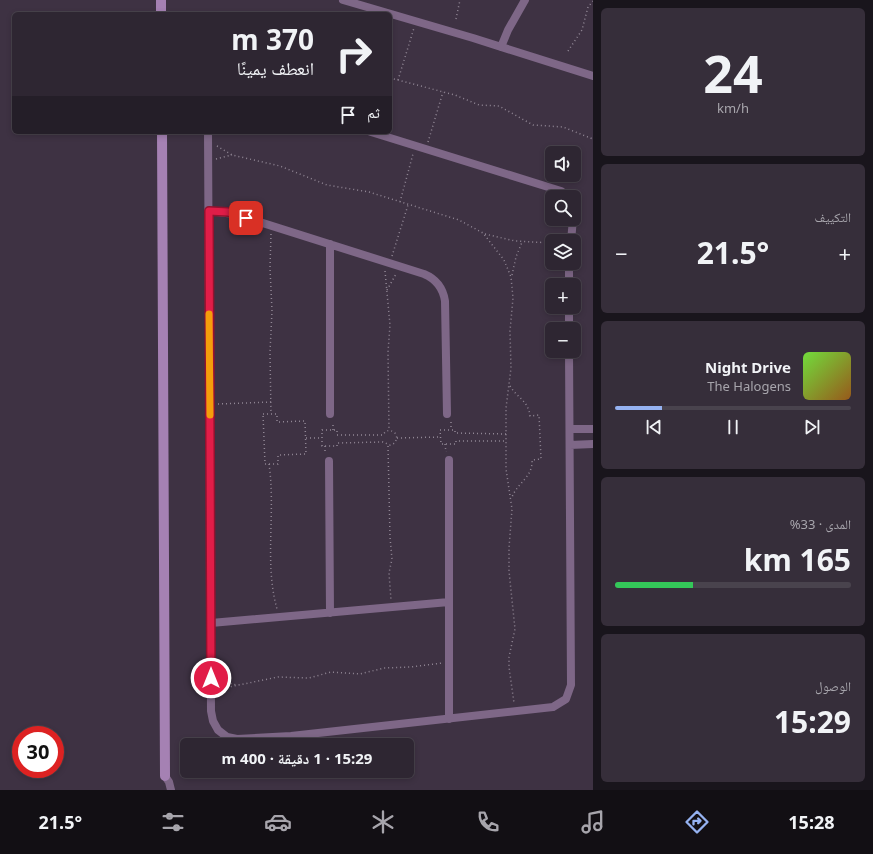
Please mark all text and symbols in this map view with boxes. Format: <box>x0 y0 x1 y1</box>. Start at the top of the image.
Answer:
text: 370 m <box>231 20 314 58</box>
icon: right <box>328 28 380 80</box>
text: 24 <box>703 37 763 108</box>
text: انعطف يمينًا <box>237 56 314 80</box>
text: km/h <box>717 99 749 117</box>
text: ثم <box>367 102 380 122</box>
icon: arrive <box>337 104 359 126</box>
map controls <box>545 146 581 358</box>
button: sound <box>545 146 581 182</box>
button: search <box>545 190 581 226</box>
pin <box>229 201 263 235</box>
icon: arrive <box>235 207 257 229</box>
text: التكييف <box>815 208 851 226</box>
text: 21.5° <box>697 232 769 273</box>
button: layers <box>545 234 581 270</box>
text: − <box>615 238 628 268</box>
text: + <box>838 238 851 268</box>
button: + <box>545 278 581 314</box>
button: − <box>545 322 581 358</box>
text: Night Drive <box>705 357 791 377</box>
text: The Halogens <box>707 377 791 395</box>
icon: previous <box>643 416 665 438</box>
icon: pause <box>722 416 744 438</box>
icon: next <box>801 416 823 438</box>
text: المدى · 33% <box>790 515 851 533</box>
text: 165 km <box>744 539 851 580</box>
position arrow <box>190 657 232 699</box>
text: الوصول <box>815 677 851 695</box>
text: 15:29 <box>774 701 851 742</box>
speed limit sign: 30 <box>12 726 64 778</box>
text: 15:29 · 1 دقيقة · 400 m <box>222 748 372 768</box>
icon: filters <box>159 808 187 836</box>
icon: car <box>264 808 292 836</box>
icon: climate <box>369 808 397 836</box>
icon: phone <box>474 808 502 836</box>
icon: music <box>579 808 607 836</box>
icon: directions <box>683 808 711 836</box>
text: 21.5° <box>39 810 82 834</box>
text: 15:28 <box>788 810 835 834</box>

